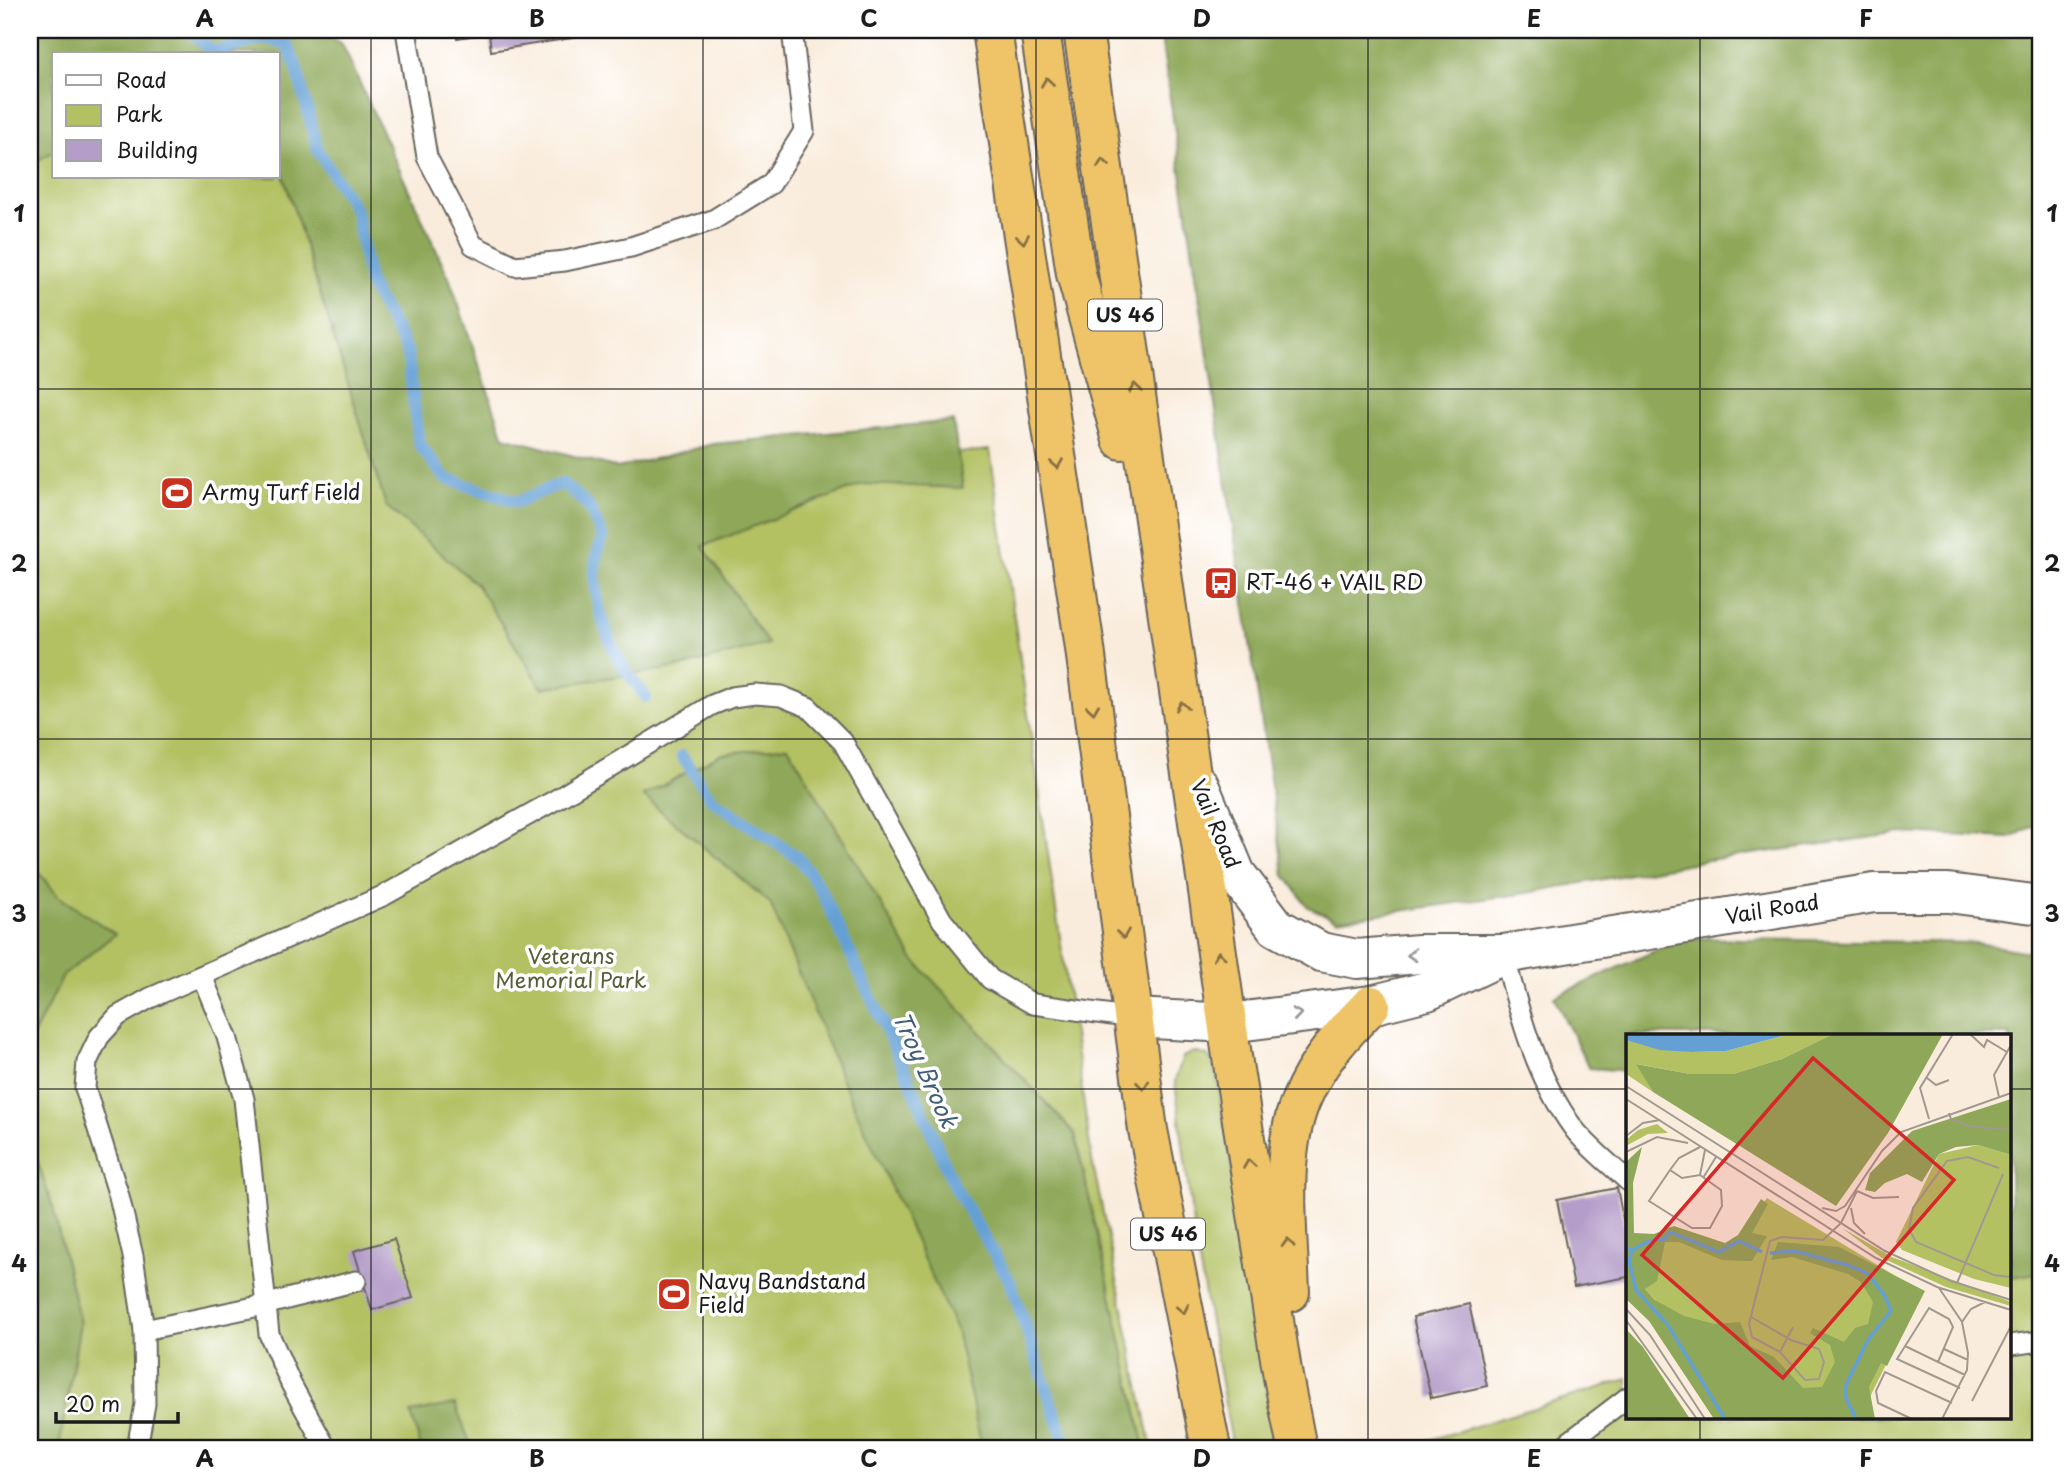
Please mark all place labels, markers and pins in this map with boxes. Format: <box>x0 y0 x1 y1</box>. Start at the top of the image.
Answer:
sports icon: Army Turf Field <box>158 474 196 512</box>
place label: Army Turf Field <box>202 475 361 507</box>
bus stop icon: RT-46 + VAIL RD <box>1202 564 1240 602</box>
place label: RT-46 + VAIL RD <box>1246 565 1423 597</box>
place label: Navy Bandstand Field <box>698 1264 866 1320</box>
sports icon: Navy Bandstand Field <box>655 1275 693 1313</box>

